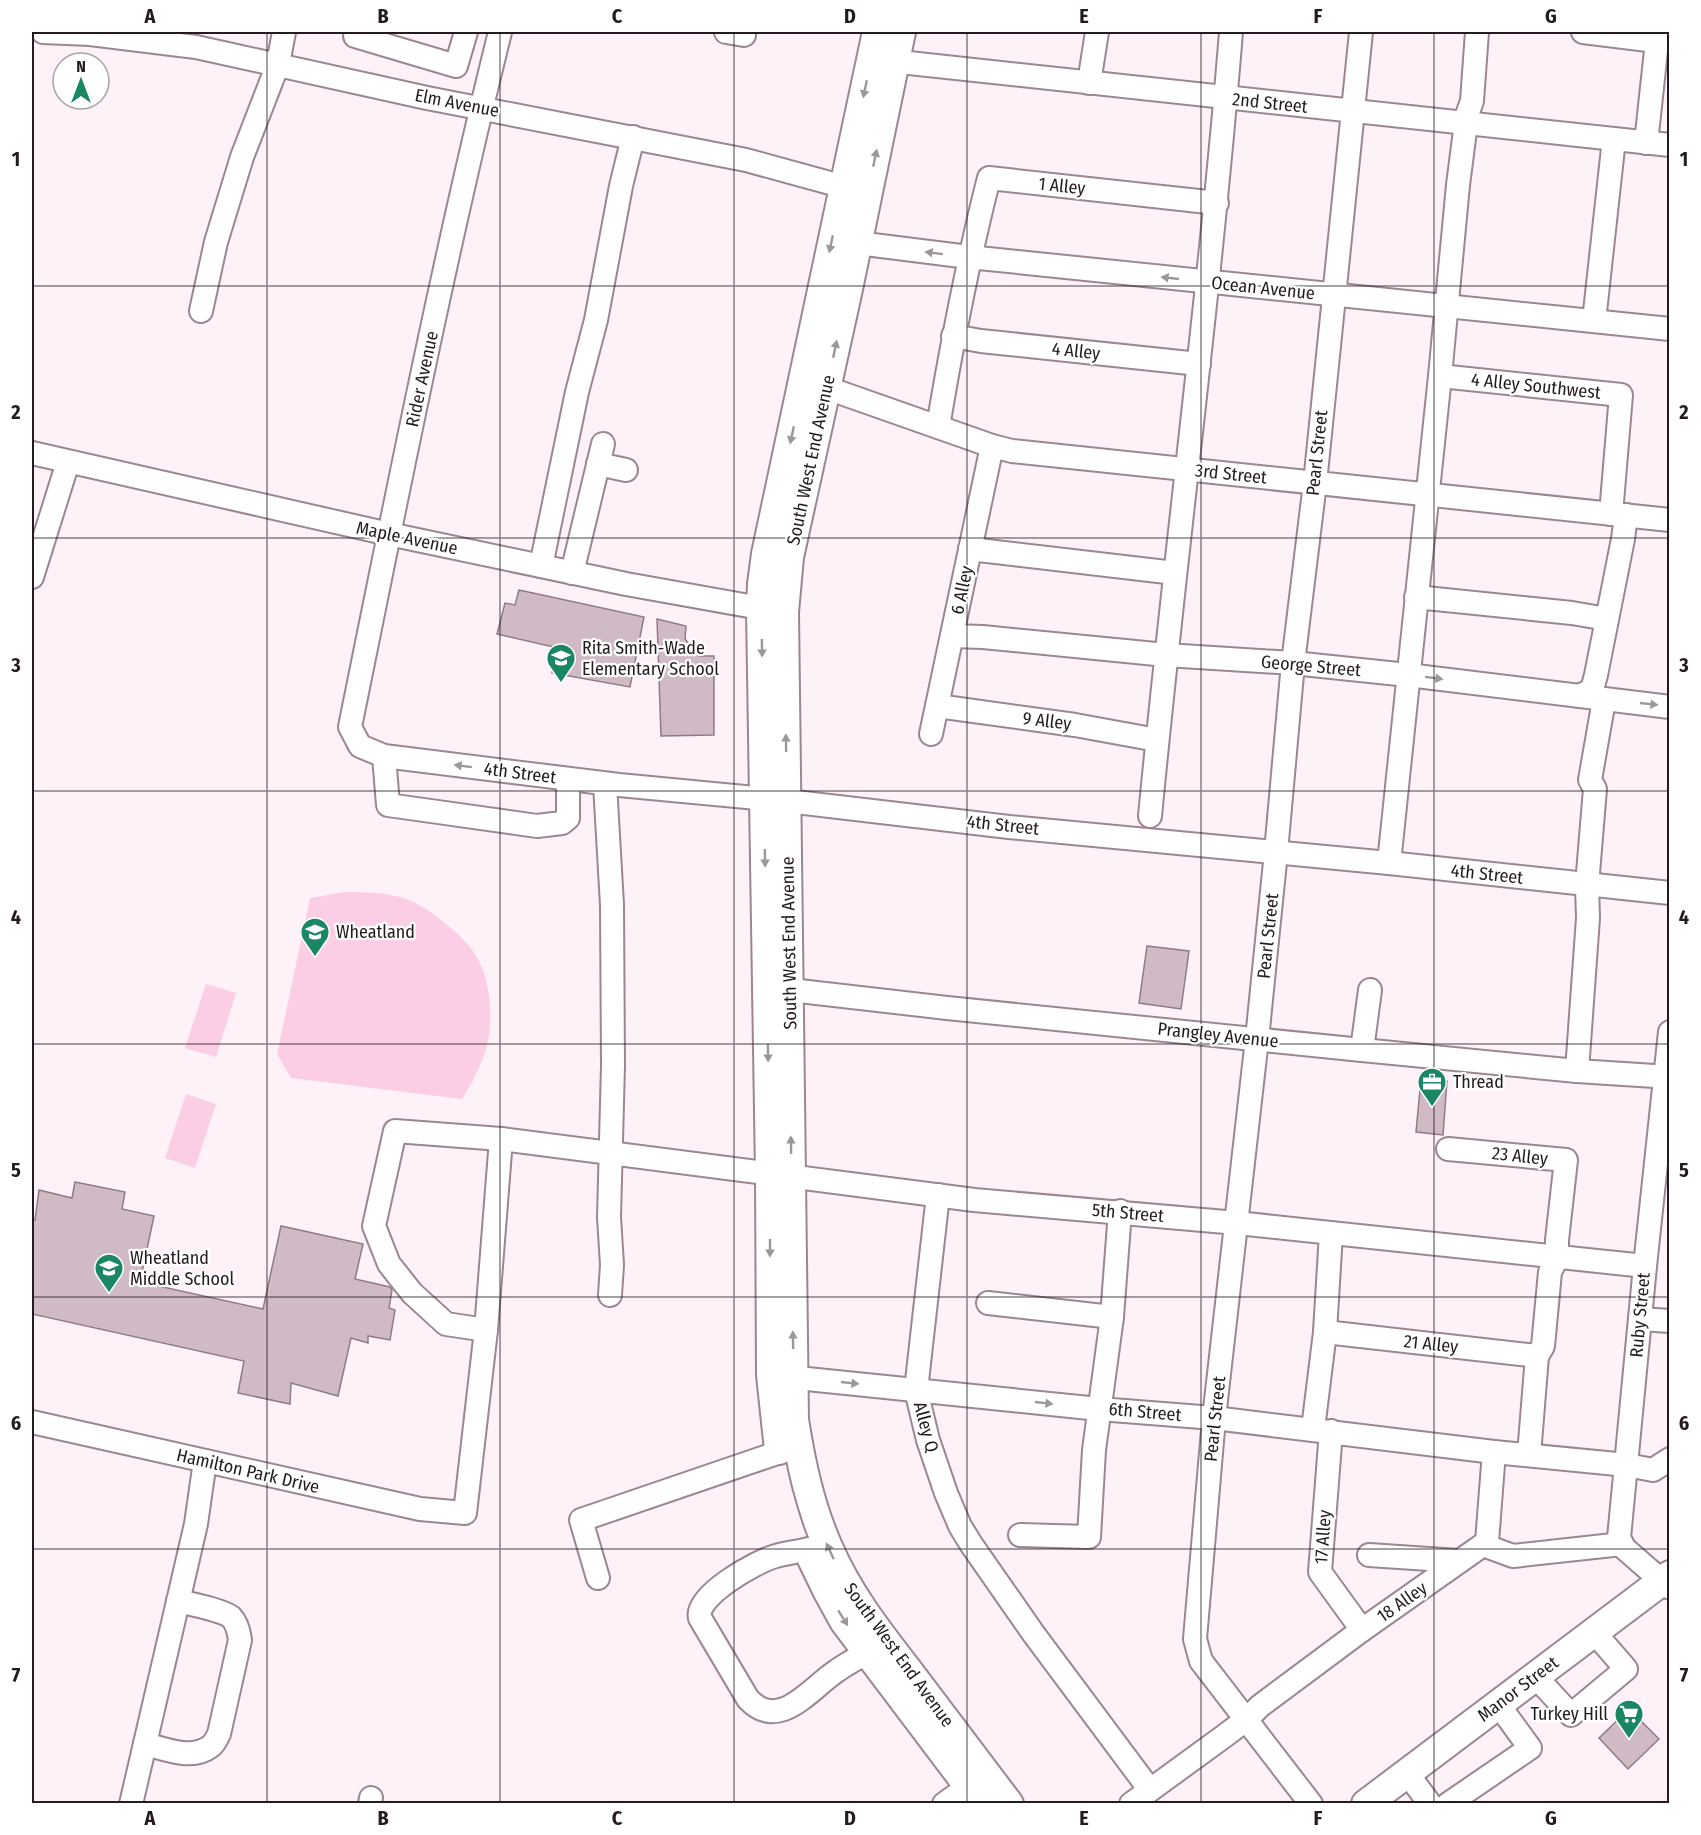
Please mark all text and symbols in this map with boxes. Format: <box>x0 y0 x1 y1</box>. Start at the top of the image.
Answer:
text: A <box>144 4 157 28</box>
text: B <box>377 4 389 28</box>
text: C <box>612 4 623 28</box>
text: D <box>844 4 856 28</box>
text: E <box>1079 4 1089 28</box>
text: F <box>1314 4 1323 28</box>
text: G <box>1545 4 1557 28</box>
north arrow <box>51 51 111 111</box>
text: N <box>76 57 86 76</box>
one-way arrow <box>860 79 869 98</box>
street label: Elm Avenue <box>413 84 501 122</box>
street label: 2nd Street <box>1231 88 1309 118</box>
text: 1 <box>12 147 20 171</box>
text: 1 <box>1680 147 1688 171</box>
one-way arrow <box>871 148 880 167</box>
street label: 1 Alley <box>1037 173 1087 199</box>
one-way arrow <box>826 235 836 253</box>
one-way arrow <box>925 248 944 258</box>
street label: Ocean Avenue <box>1210 272 1316 304</box>
one-way arrow <box>1160 273 1179 283</box>
street label: Rider Avenue <box>401 329 443 429</box>
street label: 4 Alley <box>1051 338 1101 364</box>
one-way arrow <box>831 339 840 358</box>
street label: 4 Alley Southwest <box>1470 368 1602 404</box>
street label: South West End Avenue <box>782 373 840 547</box>
text: 2 <box>10 400 21 424</box>
text: 2 <box>1678 400 1689 424</box>
street label: Pearl Street <box>1302 409 1332 497</box>
one-way arrow <box>786 426 796 444</box>
street label: 3rd Street <box>1194 459 1268 489</box>
street label: Maple Avenue <box>354 517 460 559</box>
street label: 6 Alley <box>946 564 978 616</box>
place label: Rita Smith-Wade Elementary School <box>582 637 719 680</box>
one-way arrow <box>758 638 767 657</box>
school or university icon: Rita Smith-Wade Elementary School <box>545 642 577 684</box>
street label: George Street <box>1260 651 1362 681</box>
text: 3 <box>10 653 21 677</box>
text: 3 <box>1678 653 1689 677</box>
one-way arrow <box>1425 673 1444 683</box>
one-way arrow <box>1639 700 1658 709</box>
street label: 9 Alley <box>1021 707 1073 735</box>
one-way arrow <box>781 733 791 752</box>
street label: 4th Street <box>483 758 557 788</box>
one-way arrow <box>454 762 473 771</box>
street label: 4th Street <box>966 810 1040 840</box>
one-way arrow <box>760 848 770 867</box>
street label: South West End Avenue <box>776 856 802 1030</box>
street label: 4th Street <box>1450 859 1524 889</box>
street label: Pearl Street <box>1253 892 1283 980</box>
text: 4 <box>11 905 21 929</box>
text: 4 <box>1679 905 1689 929</box>
school or university icon: Wheatland <box>299 916 331 958</box>
place label: Wheatland <box>336 921 415 943</box>
street label: Prangley Avenue <box>1156 1018 1280 1052</box>
one-way arrow <box>763 1043 773 1062</box>
office icon: Thread <box>1416 1066 1448 1108</box>
place label: Thread <box>1453 1071 1504 1093</box>
one-way arrow <box>786 1136 796 1155</box>
street label: 23 Alley <box>1491 1142 1549 1170</box>
text: 5 <box>11 1158 21 1182</box>
text: 5 <box>1679 1158 1689 1182</box>
street label: 5th Street <box>1091 1199 1165 1227</box>
one-way arrow <box>765 1238 775 1257</box>
place label: Wheatland Middle School <box>130 1247 234 1290</box>
school or university icon: Wheatland Middle School <box>93 1252 125 1294</box>
street label: Ruby Street <box>1625 1271 1655 1358</box>
street label: 21 Alley <box>1403 1330 1459 1358</box>
one-way arrow <box>788 1331 798 1350</box>
street label: Pearl Street <box>1200 1375 1230 1463</box>
one-way arrow <box>840 1378 859 1388</box>
one-way arrow <box>1034 1398 1053 1408</box>
street label: 6th Street <box>1108 1398 1182 1426</box>
street label: Alley Q <box>909 1399 943 1455</box>
text: 6 <box>11 1411 21 1435</box>
text: 6 <box>1679 1411 1689 1435</box>
street label: Hamilton Park Drive <box>174 1444 322 1498</box>
street label: 17 Alley <box>1310 1509 1336 1565</box>
one-way arrow <box>825 1541 835 1559</box>
street label: 18 Alley <box>1373 1577 1431 1627</box>
street label: South West End Avenue <box>839 1579 959 1732</box>
one-way arrow <box>838 1610 849 1626</box>
street label: Manor Street <box>1473 1651 1563 1726</box>
text: 7 <box>12 1663 21 1687</box>
text: 7 <box>1680 1663 1689 1687</box>
supermarket icon: Turkey Hill <box>1613 1698 1645 1740</box>
place label: Turkey Hill <box>1530 1703 1608 1725</box>
text: A <box>144 1806 157 1830</box>
text: B <box>377 1806 389 1830</box>
text: C <box>612 1806 623 1830</box>
text: D <box>844 1806 856 1830</box>
text: E <box>1079 1806 1089 1830</box>
text: F <box>1314 1806 1323 1830</box>
text: G <box>1545 1806 1557 1830</box>

